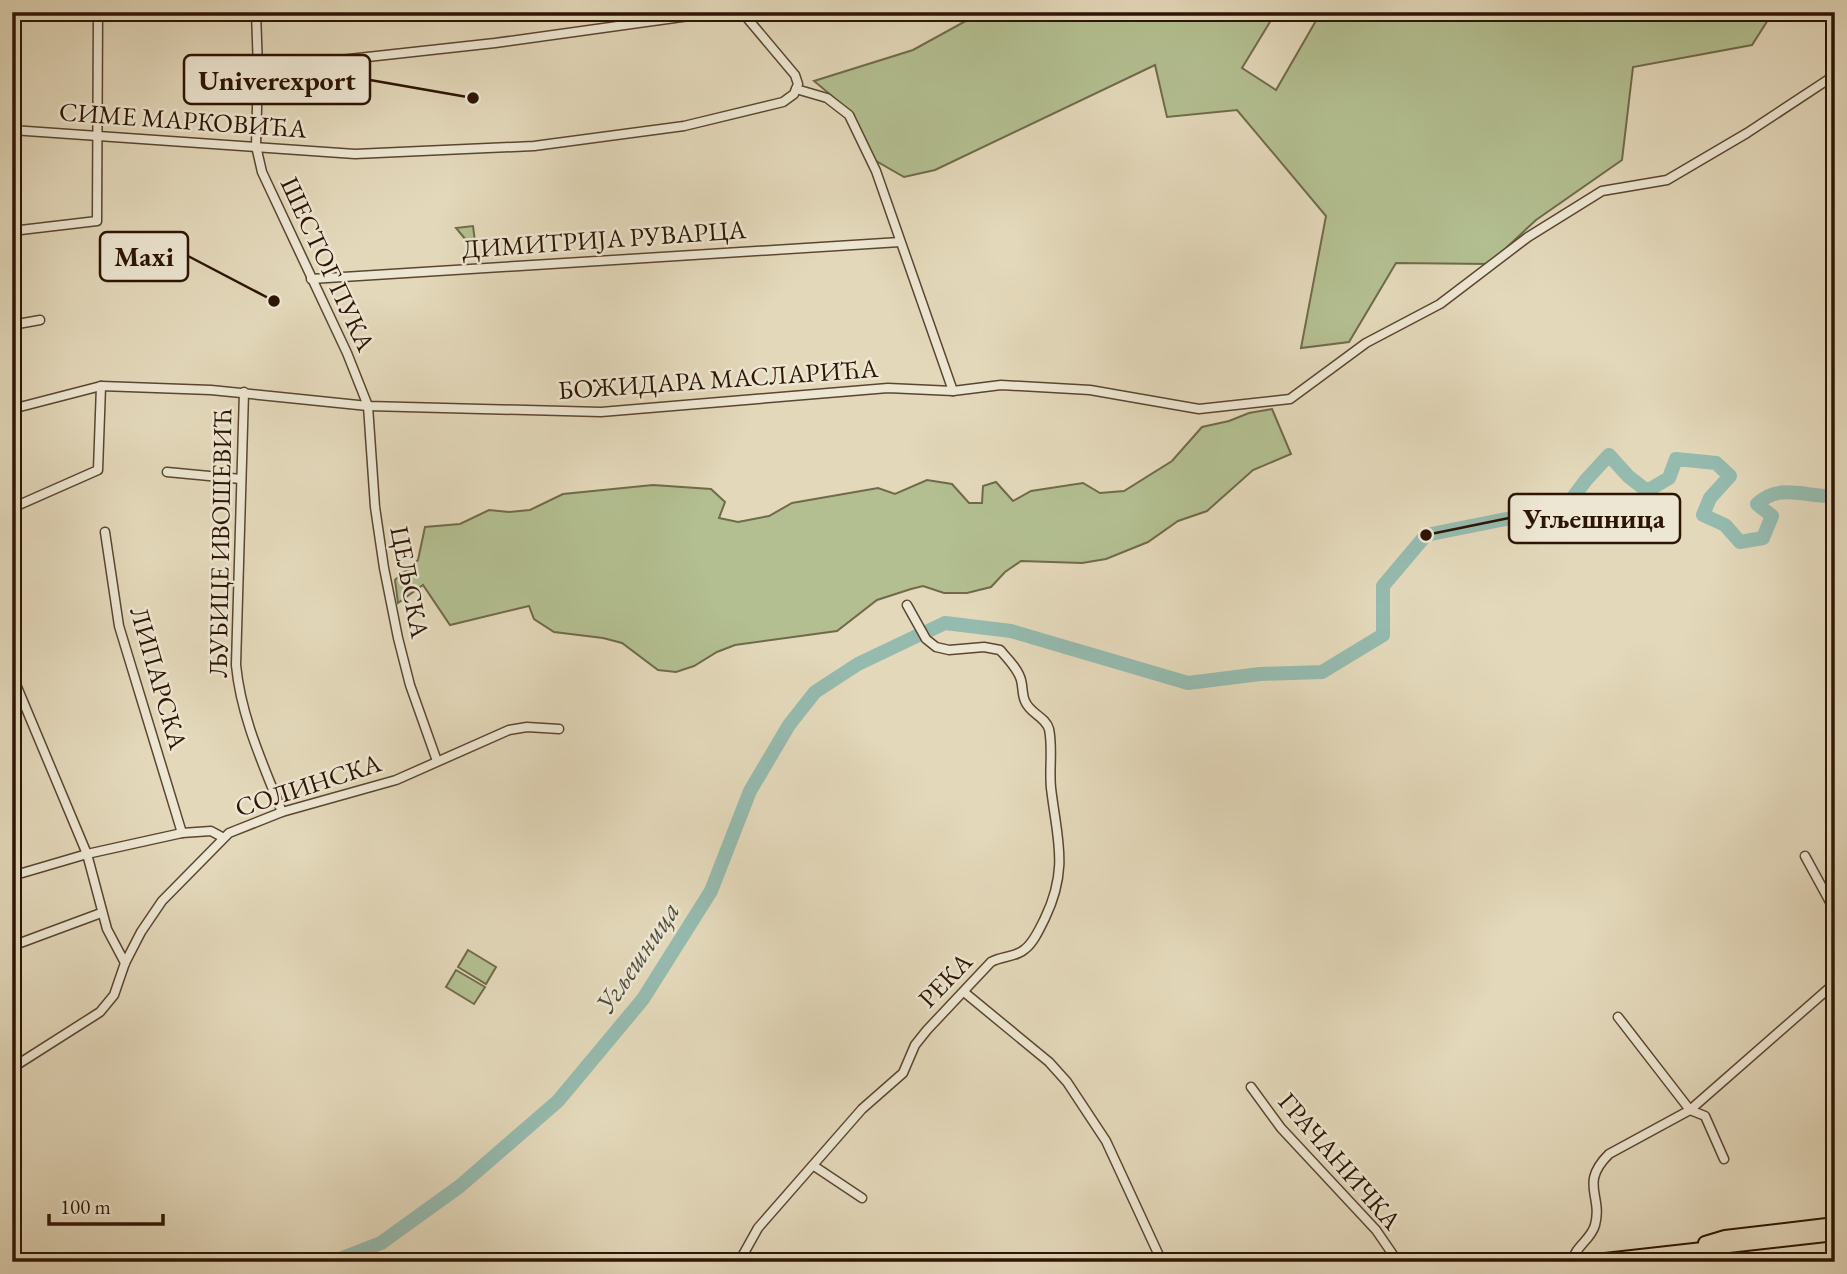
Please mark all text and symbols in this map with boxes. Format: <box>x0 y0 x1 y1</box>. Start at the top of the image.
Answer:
callout: Univerexport <box>184 55 370 104</box>
text: Univerexport <box>198 62 356 98</box>
street label: СИМЕ МАРКОВИЋА <box>58 94 309 146</box>
street label: ШЕСТОГ ПУКА <box>273 171 384 358</box>
street label: ДИМИТРИЈА РУВАРЦА <box>461 212 748 266</box>
callout: Maxi <box>100 232 188 281</box>
text: Maxi <box>114 238 174 274</box>
street label: БОЖИДАРА МАСЛАРИЋА <box>557 351 880 407</box>
street label: ЉУБИЦЕ ИВОШЕВИЋ <box>201 408 239 678</box>
callout: Угљешница <box>1509 494 1680 543</box>
text: Угљешница <box>1522 500 1666 536</box>
street label: ЦЕЉСКА <box>383 523 438 642</box>
street label: ЛИПАРСКА <box>122 603 196 754</box>
street label: СОЛИНСКА <box>231 745 386 825</box>
water label: Угљешница <box>587 894 687 1020</box>
street label: РЕКА <box>910 944 980 1015</box>
street label: ГРАЧАНИЧКА <box>1271 1085 1410 1238</box>
scale bar <box>49 1183 163 1227</box>
text: 100 m <box>60 1193 111 1220</box>

